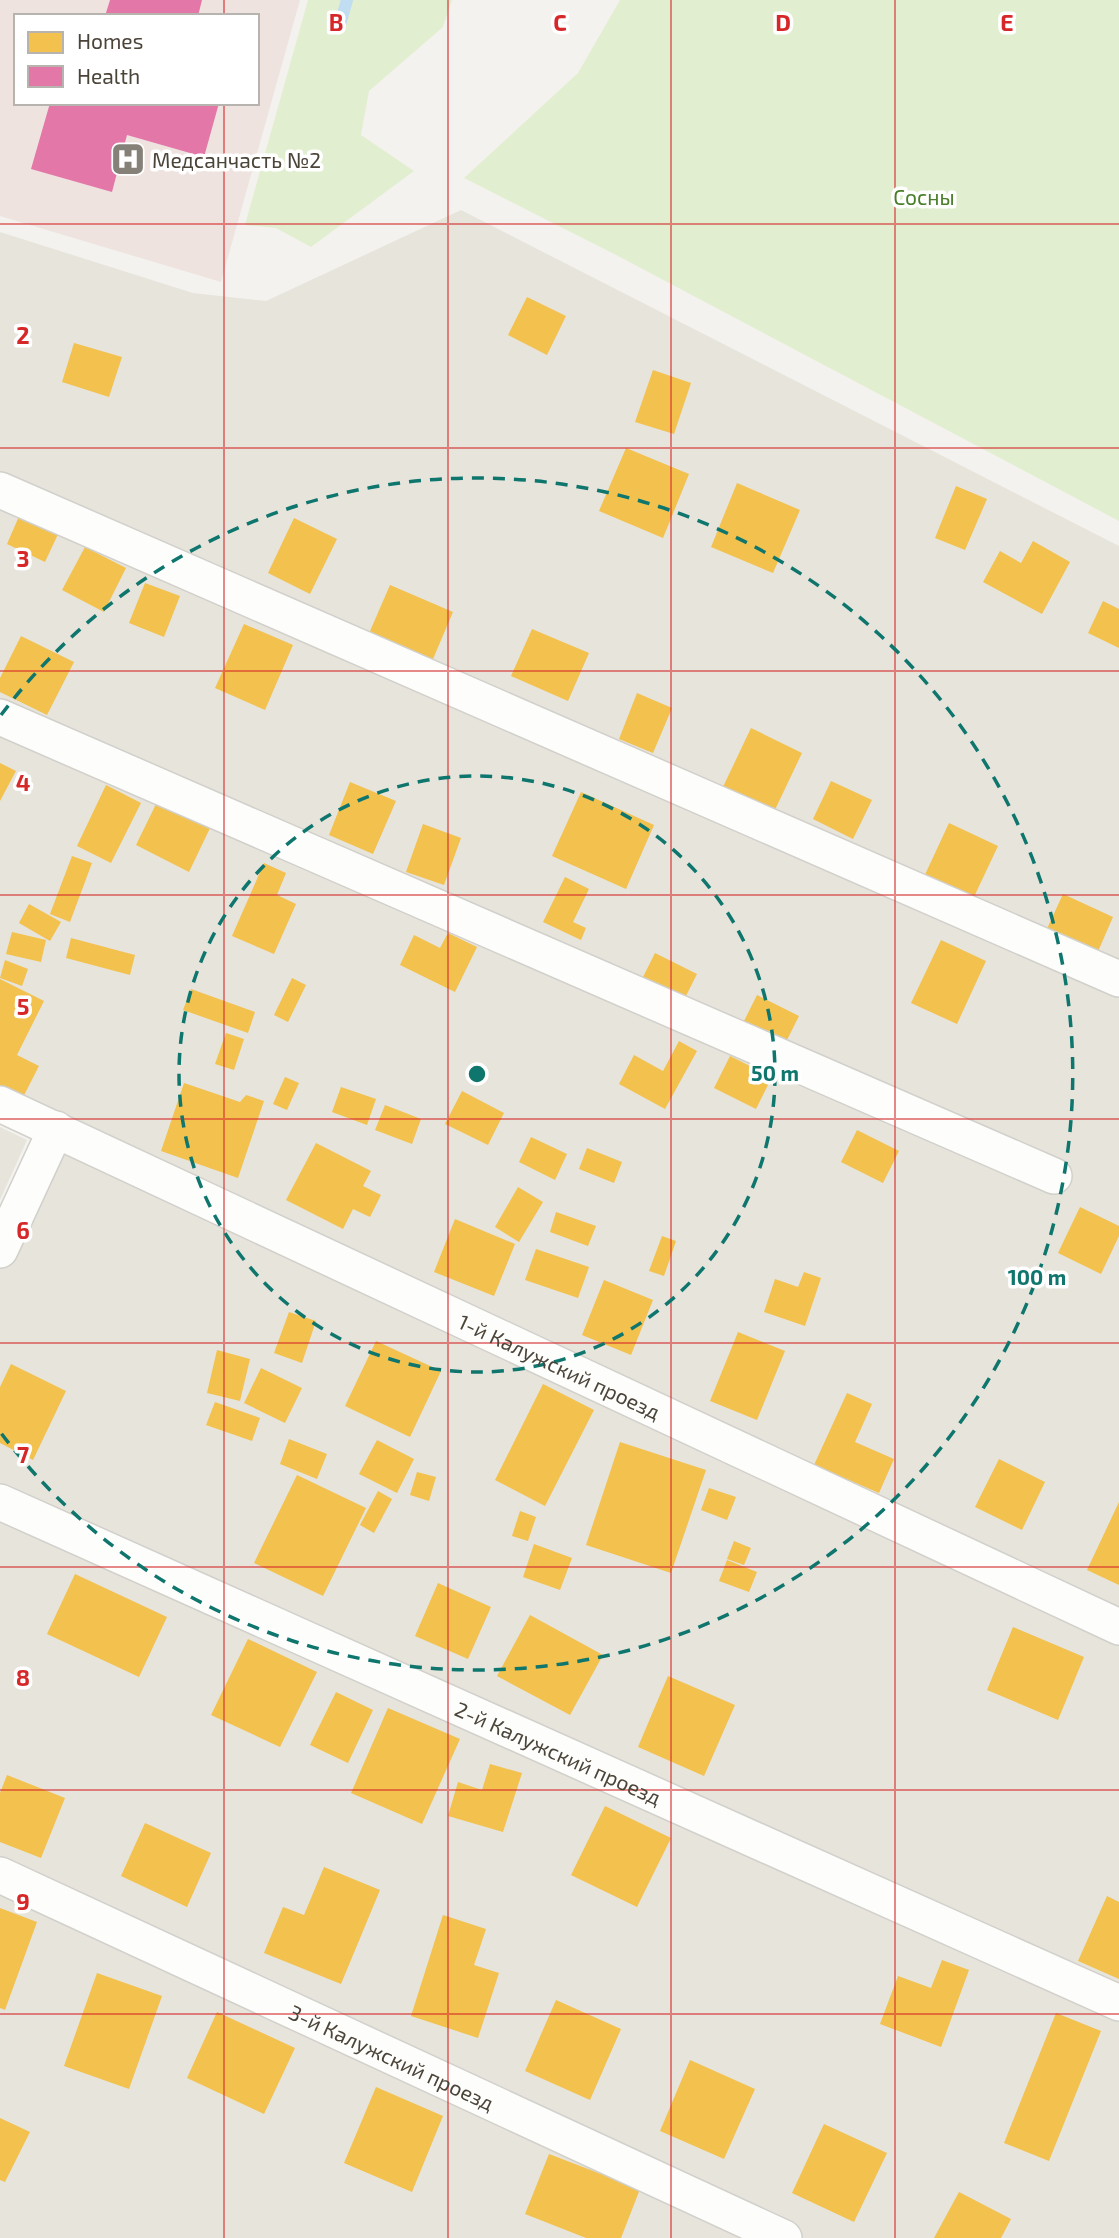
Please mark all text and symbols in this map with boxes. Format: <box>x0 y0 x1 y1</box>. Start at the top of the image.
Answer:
text: B <box>329 8 343 36</box>
text: C <box>553 8 567 36</box>
text: D <box>775 8 791 36</box>
text: E <box>1000 8 1014 36</box>
legend <box>14 14 259 105</box>
text: Homes <box>77 28 143 53</box>
text: Health <box>77 63 140 88</box>
hospital icon: Медсанчасть №2 <box>109 140 147 178</box>
place label: Медсанчасть №2 <box>152 147 321 172</box>
park label: Сосны <box>893 184 955 209</box>
text: 2 <box>16 321 30 349</box>
text: 3 <box>16 544 30 572</box>
text: 4 <box>16 768 30 796</box>
text: 5 <box>17 992 29 1020</box>
text: 50 m <box>751 1060 799 1085</box>
centre of rings <box>465 1062 489 1086</box>
text: 6 <box>16 1216 30 1244</box>
text: 100 m <box>1008 1264 1066 1289</box>
street label: 1-й Калужский проезд <box>455 1308 665 1424</box>
text: 7 <box>17 1440 29 1468</box>
text: 8 <box>16 1663 30 1691</box>
street label: 2-й Калужский проезд <box>452 1695 666 1809</box>
text: 9 <box>16 1887 30 1915</box>
street label: 3-й Калужский проезд <box>286 1998 499 2115</box>

